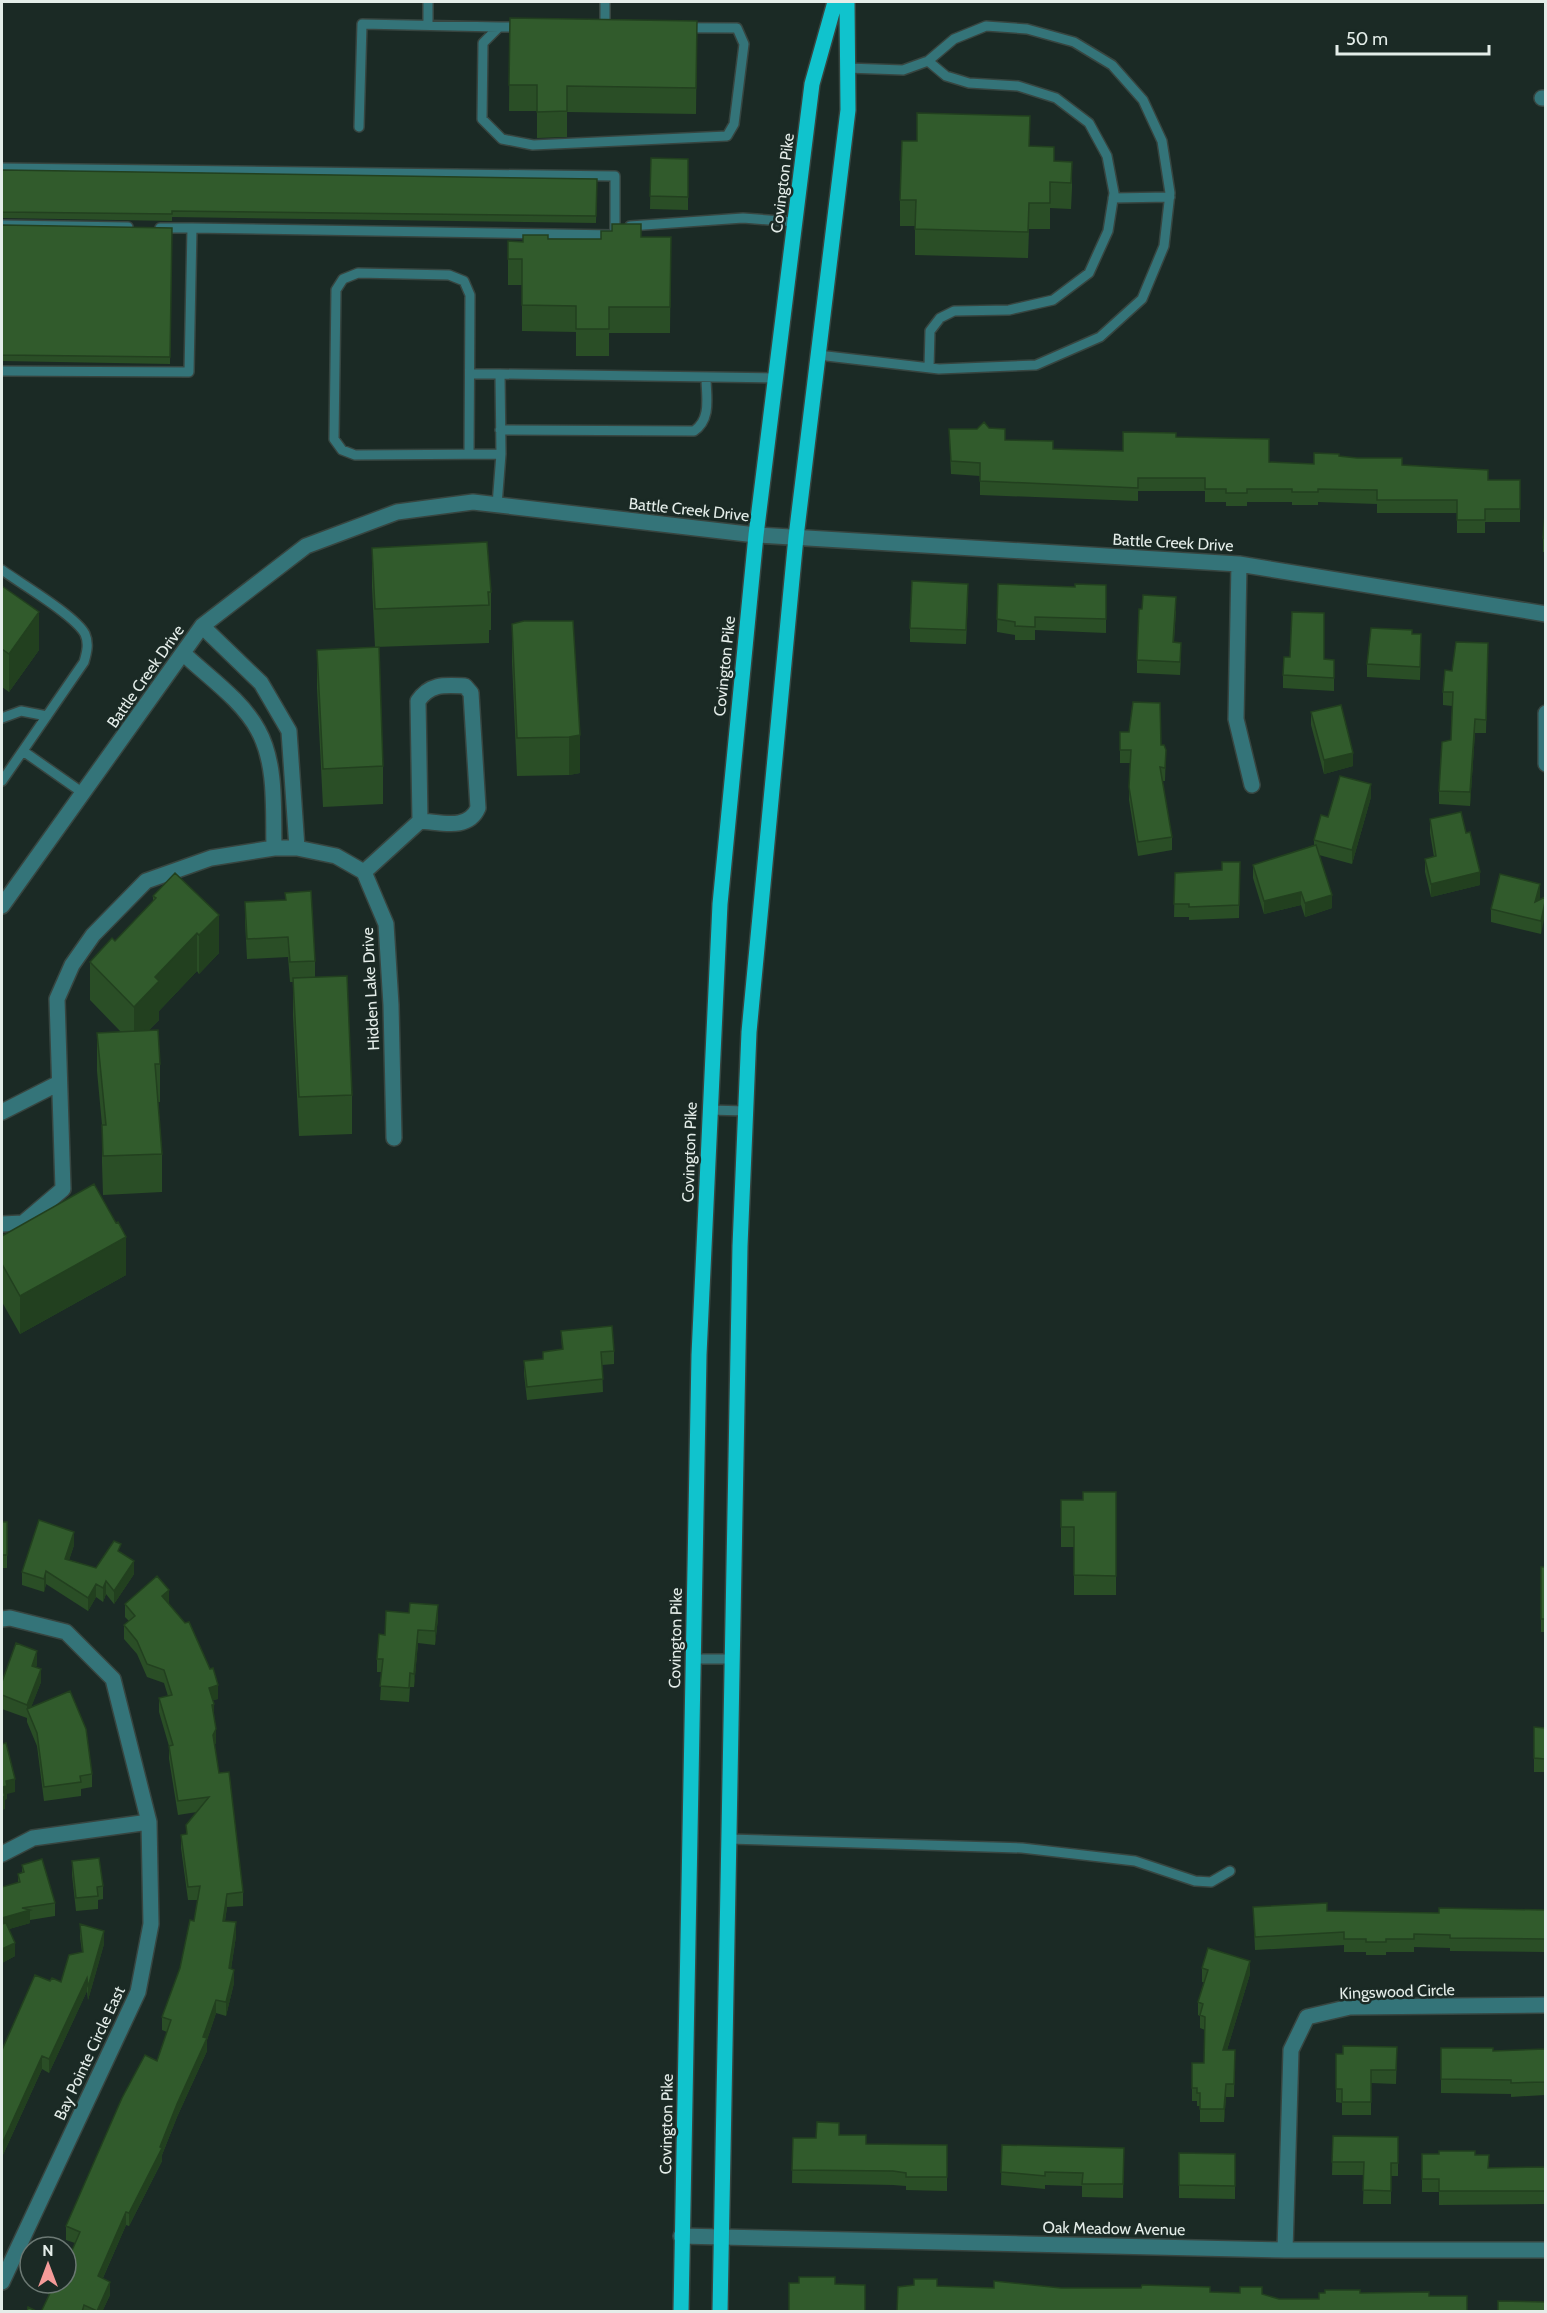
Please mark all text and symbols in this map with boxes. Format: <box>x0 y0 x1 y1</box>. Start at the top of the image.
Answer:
scale bar <box>1337 18 1488 56</box>
text: 50 m <box>1346 28 1388 50</box>
street label: Covington Pike <box>767 132 798 234</box>
street label: Battle Creek Drive <box>628 494 750 525</box>
street label: Battle Creek Drive <box>1112 530 1234 555</box>
street label: Covington Pike <box>710 615 739 717</box>
street label: Battle Creek Drive <box>103 621 188 731</box>
street label: Hidden Lake Drive <box>358 927 383 1051</box>
street label: Covington Pike <box>678 1101 701 1203</box>
street label: Covington Pike <box>665 1588 686 1688</box>
street label: Kingswood Circle <box>1339 1980 1455 2003</box>
street label: Bay Pointe Circle East <box>50 1983 129 2123</box>
street label: Covington Pike <box>656 2074 677 2174</box>
street label: Oak Meadow Avenue <box>1042 2218 1186 2239</box>
north arrow <box>18 2235 78 2295</box>
text: N <box>42 2241 54 2260</box>

